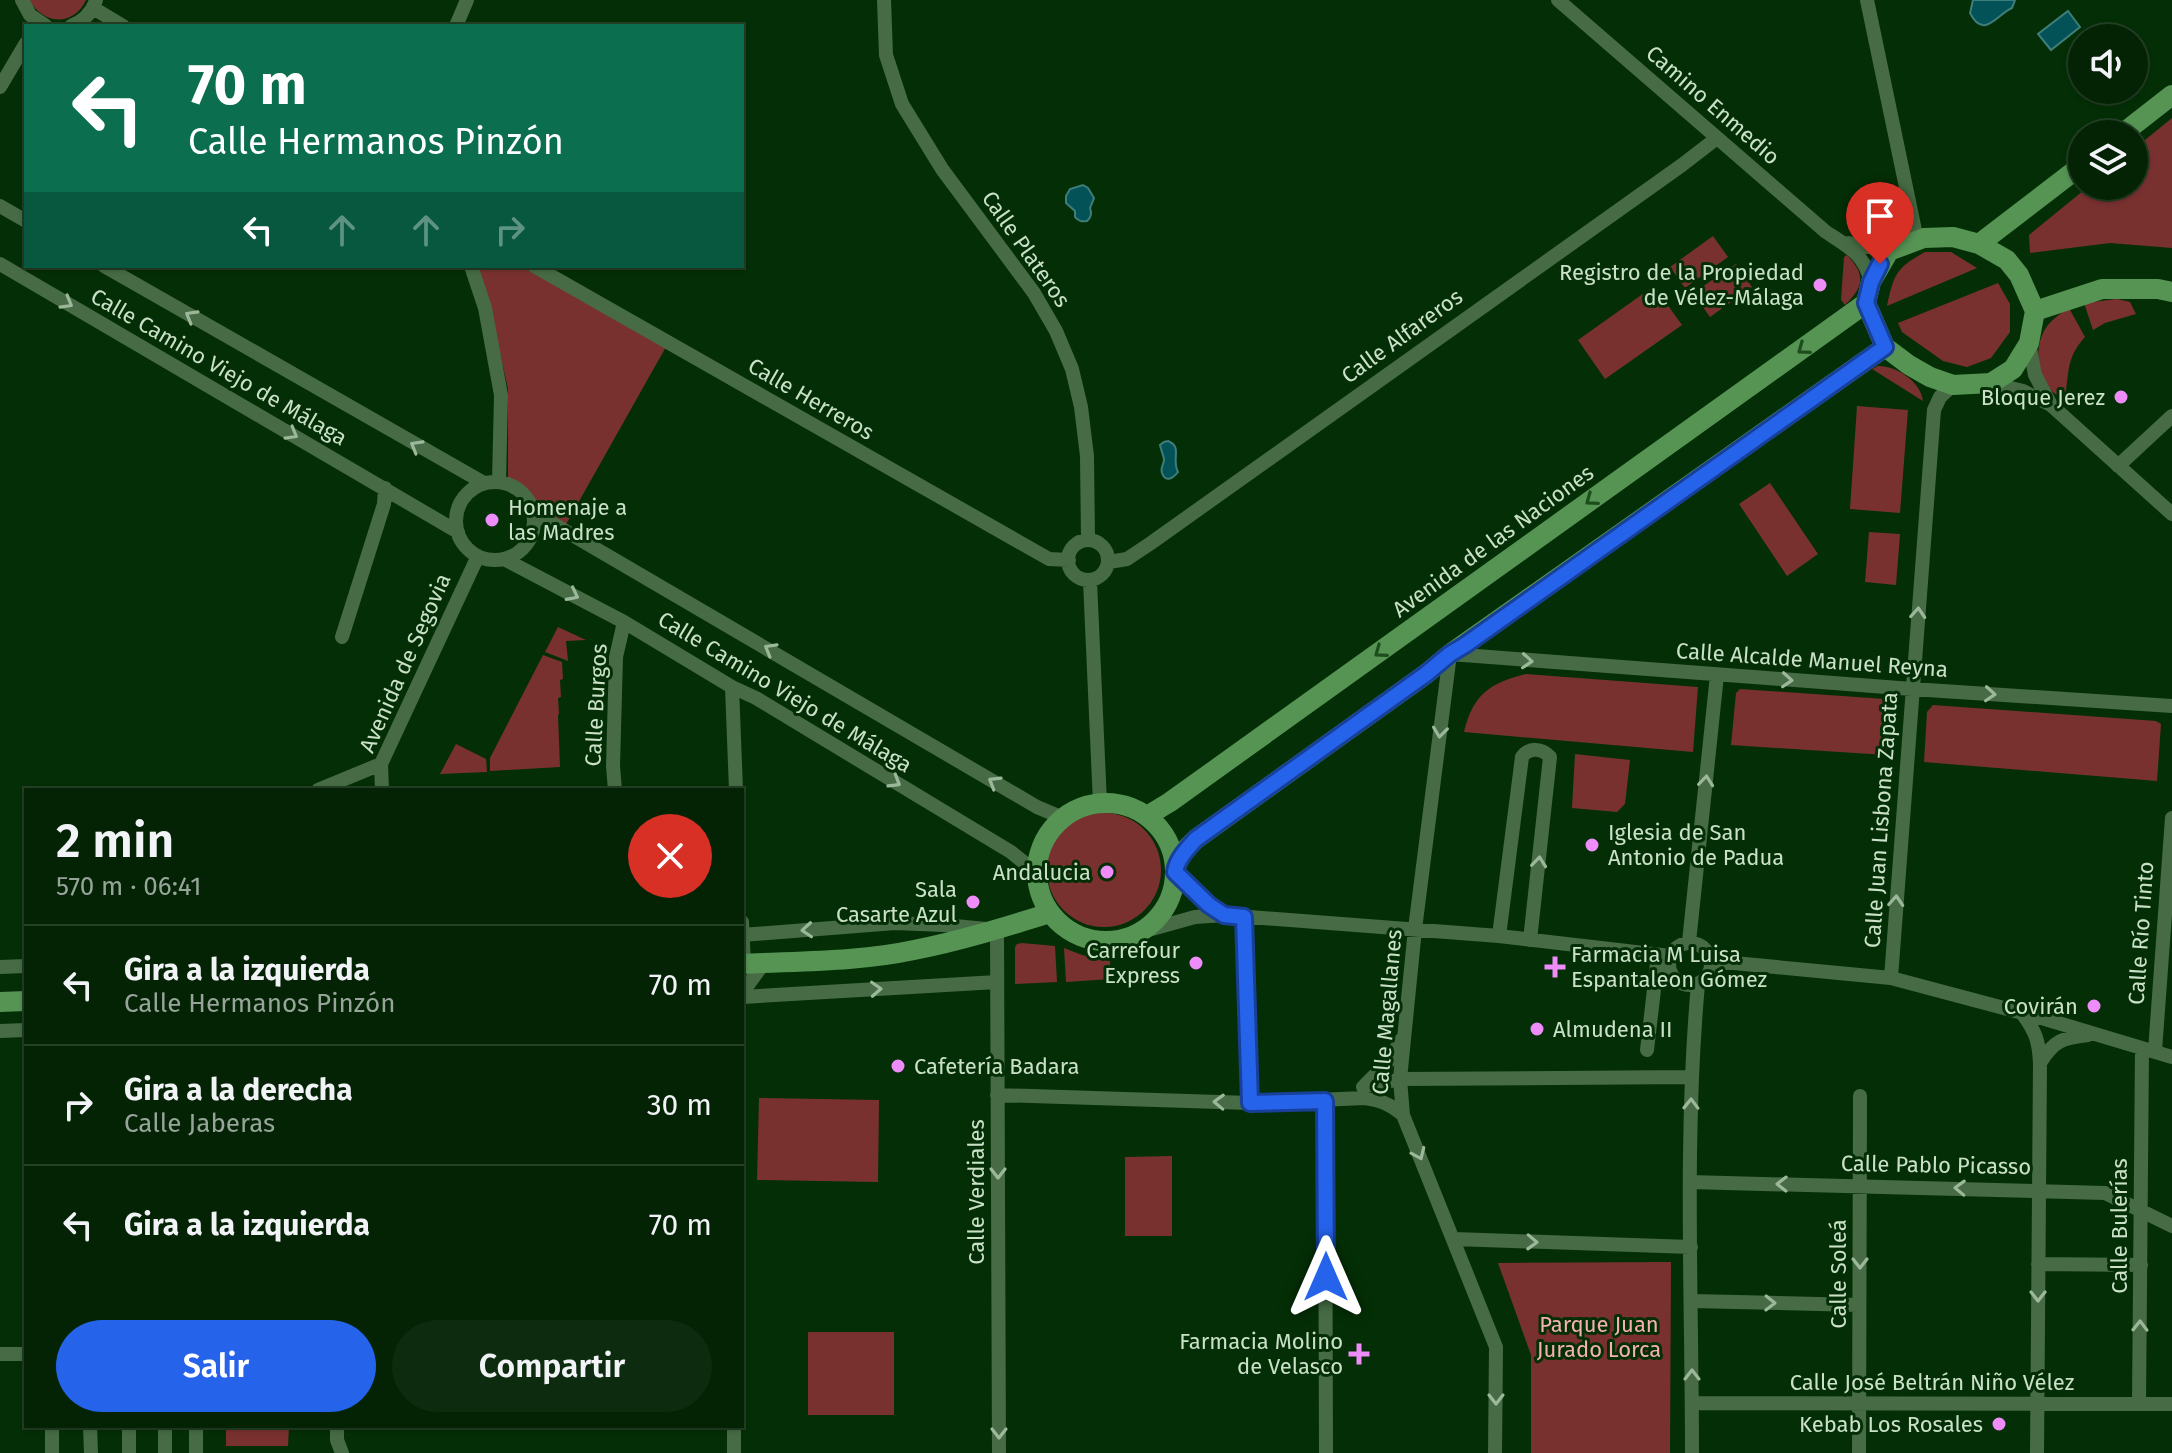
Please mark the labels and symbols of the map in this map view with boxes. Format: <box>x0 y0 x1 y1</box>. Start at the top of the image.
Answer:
street label: Camino Enmedio <box>1641 40 1785 170</box>
pin <box>1846 182 1914 264</box>
street label: Calle Plateros <box>976 186 1076 312</box>
place label: Registro de la Propiedad de Vélez-Málaga <box>1559 259 1804 311</box>
marker: Registro de la Propiedad de Vélez-Málaga <box>1811 276 1829 294</box>
street label: Calle Camino Viejo de Málaga <box>86 282 352 452</box>
street label: Calle Alfareros <box>1336 283 1468 389</box>
one-way arrow <box>59 293 73 309</box>
one-way arrow <box>185 310 200 326</box>
one-way arrow <box>1797 339 1811 354</box>
street label: Calle Herreros <box>743 352 879 446</box>
place label: Bloque Jerez <box>1981 384 2105 411</box>
marker: Bloque Jerez <box>2112 388 2130 406</box>
one-way arrow <box>283 424 298 440</box>
one-way arrow <box>410 440 425 456</box>
street label: Avenida de las Naciones <box>1387 459 1599 623</box>
one-way arrow <box>1586 490 1600 505</box>
place label: Homenaje a las Madres <box>508 494 627 546</box>
marker: Homenaje a las Madres <box>483 511 501 529</box>
street label: Avenida de Segovia <box>353 569 457 757</box>
one-way arrow <box>565 586 580 601</box>
street label: Calle Camino Viejo de Málaga <box>653 605 917 779</box>
one-way arrow <box>1909 607 1926 620</box>
street label: Calle Alcalde Manuel Reyna <box>1675 637 1949 683</box>
one-way arrow <box>1375 642 1389 657</box>
street label: Calle Burgos <box>579 643 613 767</box>
one-way arrow <box>764 643 779 659</box>
one-way arrow <box>1521 652 1534 669</box>
one-way arrow <box>1781 671 1794 688</box>
one-way arrow <box>1984 685 1997 702</box>
street label: Calle Juan Lisbona Zapata <box>1859 691 1903 949</box>
one-way arrow <box>1432 726 1449 739</box>
one-way arrow <box>886 772 901 788</box>
one-way arrow <box>1698 774 1715 787</box>
one-way arrow <box>988 776 1003 792</box>
place label: Iglesia de San Antonio de Padua <box>1608 819 1784 871</box>
marker: Iglesia de San Antonio de Padua <box>1583 836 1601 854</box>
one-way arrow <box>1530 855 1547 868</box>
place label: Andalucia <box>993 859 1091 886</box>
street label: Calle Río Tinto <box>2123 860 2159 1006</box>
marker: Andalucia <box>1098 863 1116 881</box>
place label: Sala Casarte Azul <box>836 876 957 928</box>
marker: Sala Casarte Azul <box>964 893 982 911</box>
one-way arrow <box>1887 894 1904 907</box>
one-way arrow <box>800 921 813 938</box>
street label: Calle Magallanes <box>1366 928 1408 1096</box>
place label: Carrefour Express <box>1086 937 1180 989</box>
place label: Farmacia M Luisa Espantaleon Gómez <box>1571 941 1767 993</box>
marker: Carrefour Express <box>1187 954 1205 972</box>
marker: Farmacia M Luisa Espantaleon Gómez <box>1546 958 1564 976</box>
one-way arrow <box>870 981 883 998</box>
place label: Covirán <box>2004 993 2078 1020</box>
marker: Covirán <box>2085 997 2103 1015</box>
place label: Almudena II <box>1553 1016 1673 1043</box>
marker: Almudena II <box>1528 1020 1546 1038</box>
place label: Cafetería Badara <box>914 1053 1079 1080</box>
marker: Cafetería Badara <box>889 1057 907 1075</box>
one-way arrow <box>1212 1094 1225 1111</box>
one-way arrow <box>1682 1097 1700 1110</box>
street label: Calle Verdiales <box>963 1119 990 1265</box>
one-way arrow <box>1410 1146 1426 1160</box>
street label: Calle Pablo Picasso <box>1841 1150 2031 1180</box>
street label: Calle Bulerías <box>2106 1158 2133 1294</box>
one-way arrow <box>989 1167 1007 1180</box>
one-way arrow <box>1775 1175 1788 1193</box>
one-way arrow <box>1953 1179 1966 1197</box>
street label: Calle Soleá <box>1825 1219 1852 1329</box>
one-way arrow <box>1526 1234 1539 1251</box>
position arrow <box>1284 1235 1368 1319</box>
one-way arrow <box>1851 1257 1869 1270</box>
one-way arrow <box>2029 1290 2047 1303</box>
one-way arrow <box>1764 1295 1777 1312</box>
park label: Parque Juan Jurado Lorca <box>1537 1311 1661 1363</box>
one-way arrow <box>2131 1319 2149 1332</box>
place label: Farmacia Molino de Velasco <box>1179 1328 1343 1380</box>
marker: Farmacia Molino de Velasco <box>1350 1345 1368 1363</box>
one-way arrow <box>1683 1368 1701 1381</box>
street label: Calle José Beltrán Niño Vélez <box>1790 1369 2074 1396</box>
one-way arrow <box>1487 1393 1505 1406</box>
place label: Kebab Los Rosales <box>1799 1411 1983 1438</box>
marker: Kebab Los Rosales <box>1990 1415 2008 1433</box>
one-way arrow <box>990 1427 1008 1440</box>

